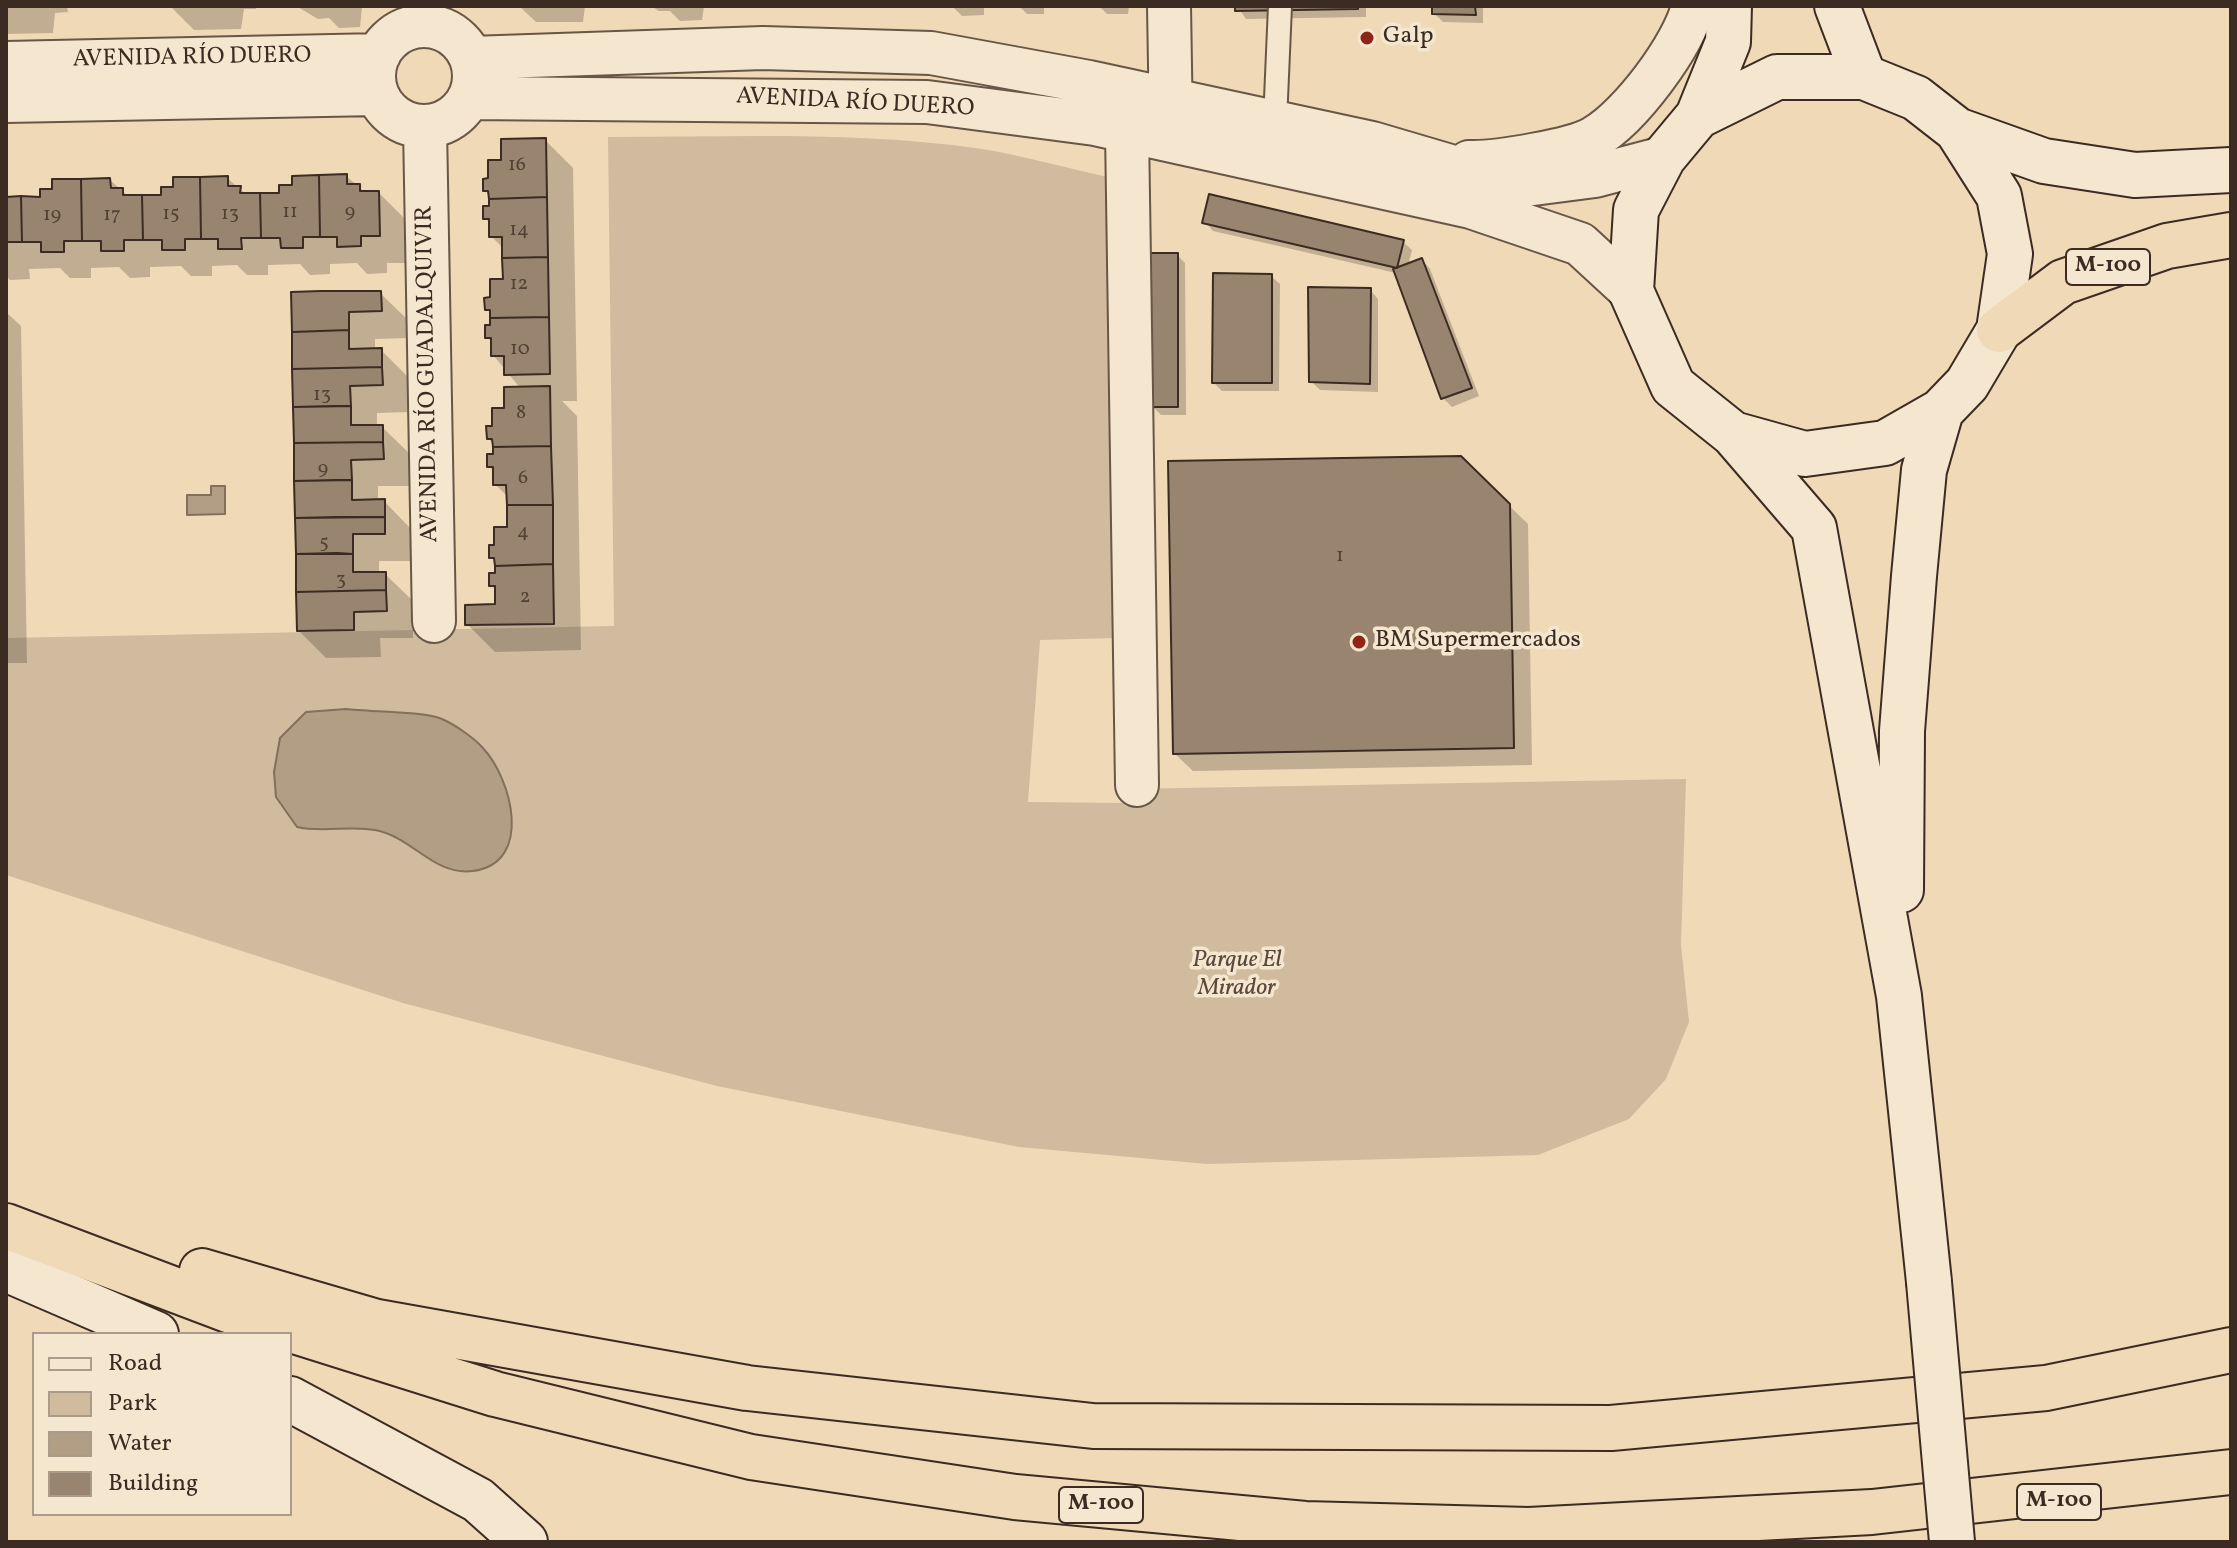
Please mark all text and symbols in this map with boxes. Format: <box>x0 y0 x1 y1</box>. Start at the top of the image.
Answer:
place label: Galp <box>1383 24 1433 52</box>
marker: Galp <box>1358 29 1376 47</box>
street label: AVENIDA RÍO DUERO <box>72 43 312 75</box>
street label: AVENIDA RÍO DUERO <box>735 83 975 125</box>
house number: 16 <box>508 154 526 178</box>
house number: 11 <box>282 201 298 225</box>
house number: 9 <box>345 201 355 225</box>
house number: 15 <box>162 203 180 227</box>
house number: 13 <box>221 203 239 227</box>
house number: 19 <box>43 204 61 228</box>
house number: 17 <box>103 204 121 228</box>
street label: AVENIDA RÍO GUADALQUIVIR <box>412 205 446 543</box>
house number: 14 <box>509 219 529 243</box>
road number: M-100 <box>2066 249 2150 285</box>
house number: 12 <box>510 273 528 297</box>
house number: 10 <box>510 338 530 362</box>
house number: 13 <box>313 384 331 408</box>
house number: 8 <box>516 402 526 426</box>
house number: 9 <box>318 458 328 482</box>
house number: 6 <box>518 467 528 491</box>
house number: 4 <box>517 521 529 545</box>
house number: 5 <box>319 532 329 556</box>
house number: 1 <box>1336 545 1344 569</box>
house number: 3 <box>336 569 346 593</box>
house number: 2 <box>520 586 530 610</box>
place label: BM Supermercados <box>1375 628 1581 656</box>
marker: BM Supermercados <box>1350 633 1368 651</box>
park label: Parque El Mirador <box>1192 948 1282 1004</box>
legend <box>32 1332 292 1516</box>
text: Road <box>108 1347 162 1381</box>
text: Park <box>108 1387 157 1421</box>
text: Water <box>108 1427 172 1461</box>
text: Building <box>108 1467 198 1501</box>
road number: M-100 <box>2017 1484 2101 1520</box>
road number: M-100 <box>1059 1487 1143 1523</box>

